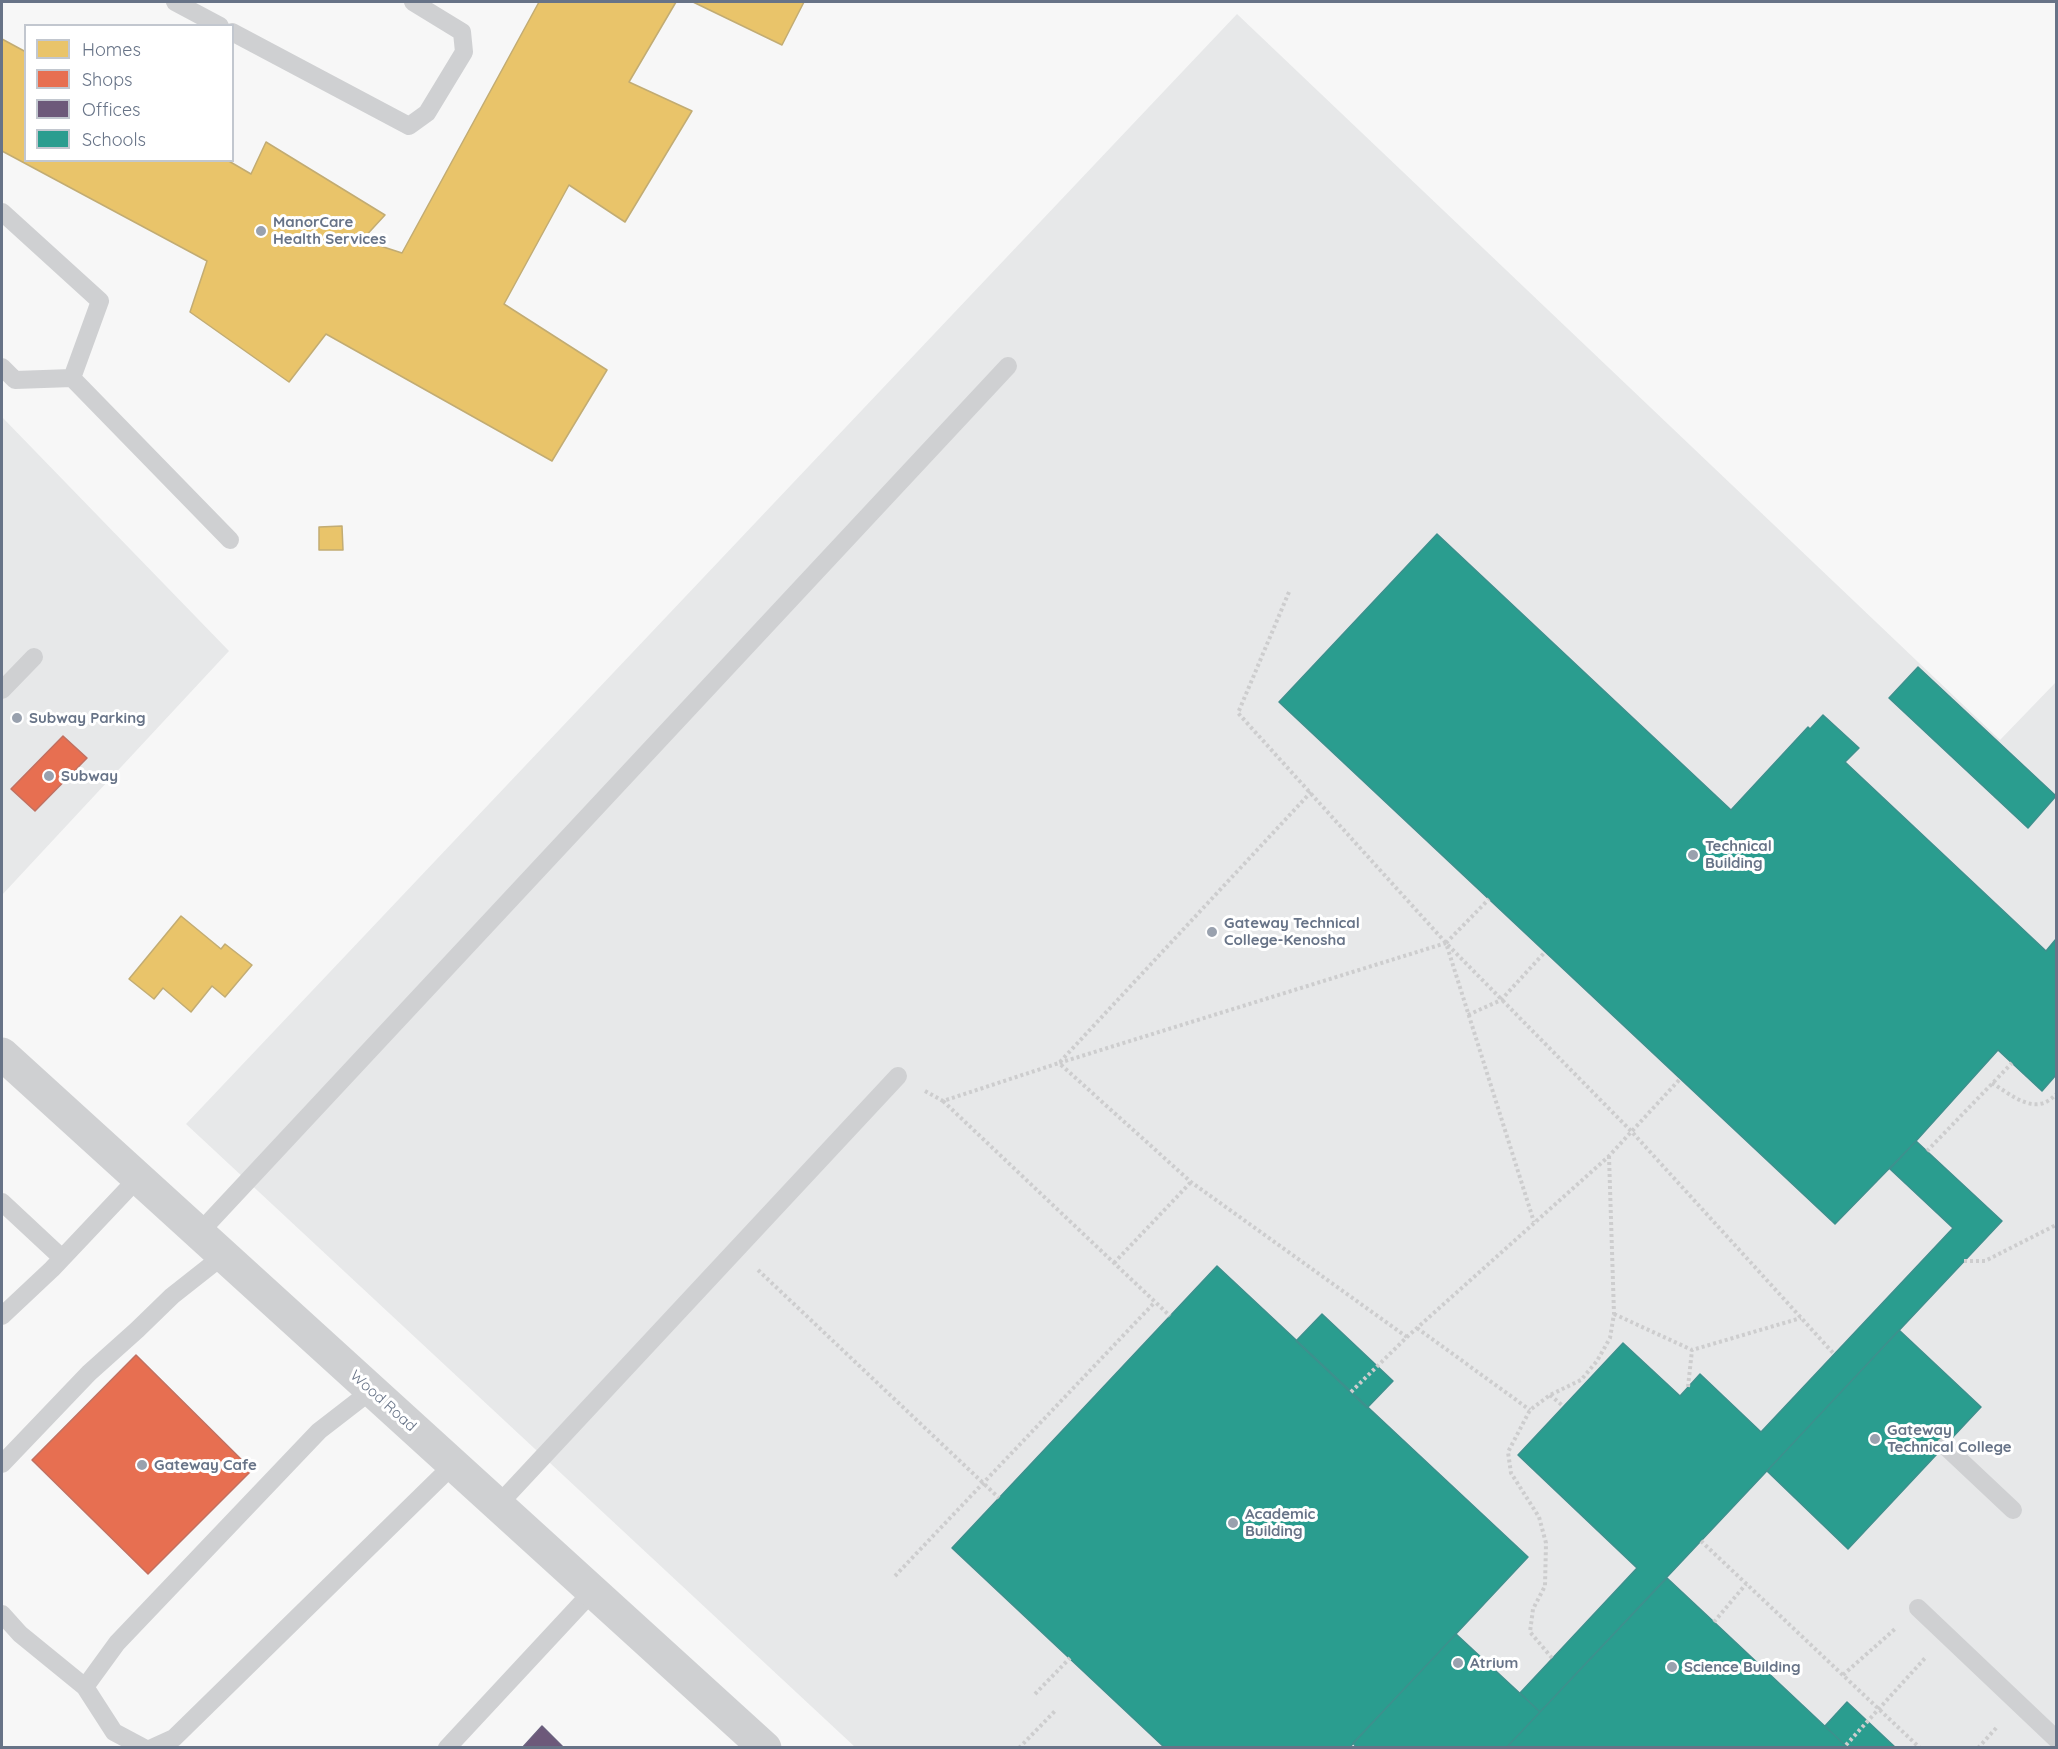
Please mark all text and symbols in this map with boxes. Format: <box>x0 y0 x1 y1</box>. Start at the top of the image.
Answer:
legend <box>24 24 234 162</box>
text: Homes <box>82 38 141 61</box>
text: Shops <box>82 68 133 91</box>
text: Offices <box>82 98 141 121</box>
text: Schools <box>82 128 146 151</box>
place label: ManorCare Health Services <box>273 213 386 248</box>
marker: ManorCare Health Services <box>254 224 268 238</box>
place label: Subway Parking <box>29 709 146 727</box>
marker: Subway Parking <box>10 711 24 725</box>
place label: Subway <box>61 767 118 785</box>
marker: Subway <box>42 769 56 783</box>
place label: Technical Building <box>1705 837 1772 872</box>
marker: Technical Building <box>1686 848 1700 862</box>
place label: Gateway Technical College-Kenosha <box>1224 914 1360 949</box>
marker: Gateway Technical College-Kenosha <box>1205 925 1219 939</box>
street label: Wood Road <box>346 1367 420 1435</box>
place label: Gateway Technical College <box>1887 1421 2012 1456</box>
marker: Gateway Technical College <box>1868 1432 1882 1446</box>
place label: Gateway Cafe <box>154 1456 257 1474</box>
marker: Gateway Cafe <box>135 1458 149 1472</box>
place label: Academic Building <box>1245 1505 1315 1540</box>
marker: Academic Building <box>1226 1516 1240 1530</box>
place label: Atrium <box>1470 1654 1518 1672</box>
marker: Atrium <box>1451 1656 1465 1670</box>
place label: Science Building <box>1684 1658 1800 1676</box>
marker: Science Building <box>1665 1660 1679 1674</box>

